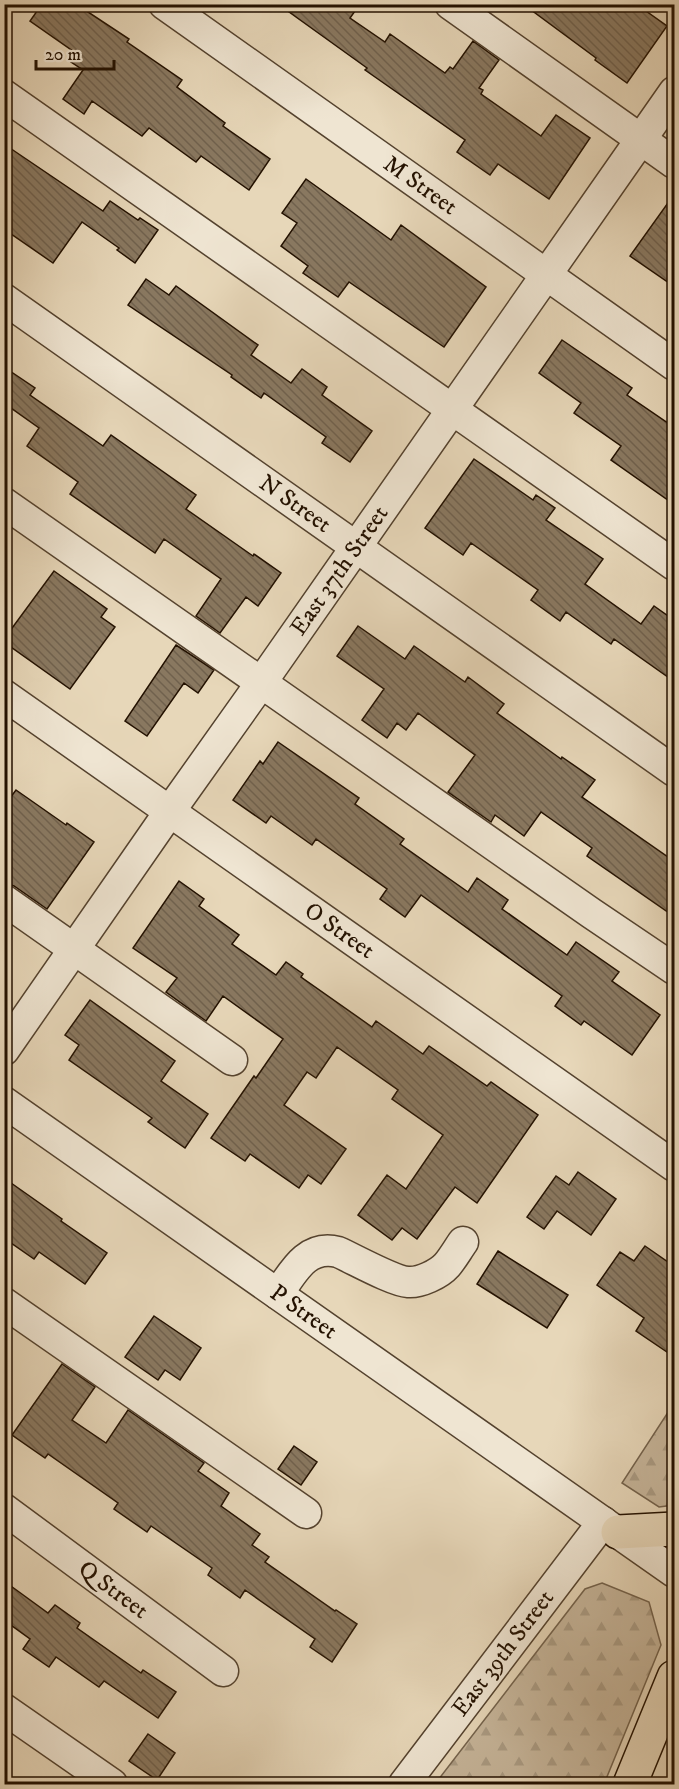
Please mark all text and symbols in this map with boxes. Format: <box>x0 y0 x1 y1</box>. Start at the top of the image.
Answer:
scale bar <box>36 33 114 71</box>
text: 20 m <box>45 44 81 66</box>
street label: M Street <box>377 149 463 222</box>
street label: N Street <box>253 468 337 540</box>
street label: East 37th Street <box>284 500 395 642</box>
street label: O Street <box>298 896 381 966</box>
street label: P Street <box>264 1278 344 1346</box>
street label: Q Street <box>72 1554 155 1626</box>
street label: East 39th Street <box>446 1584 561 1723</box>

